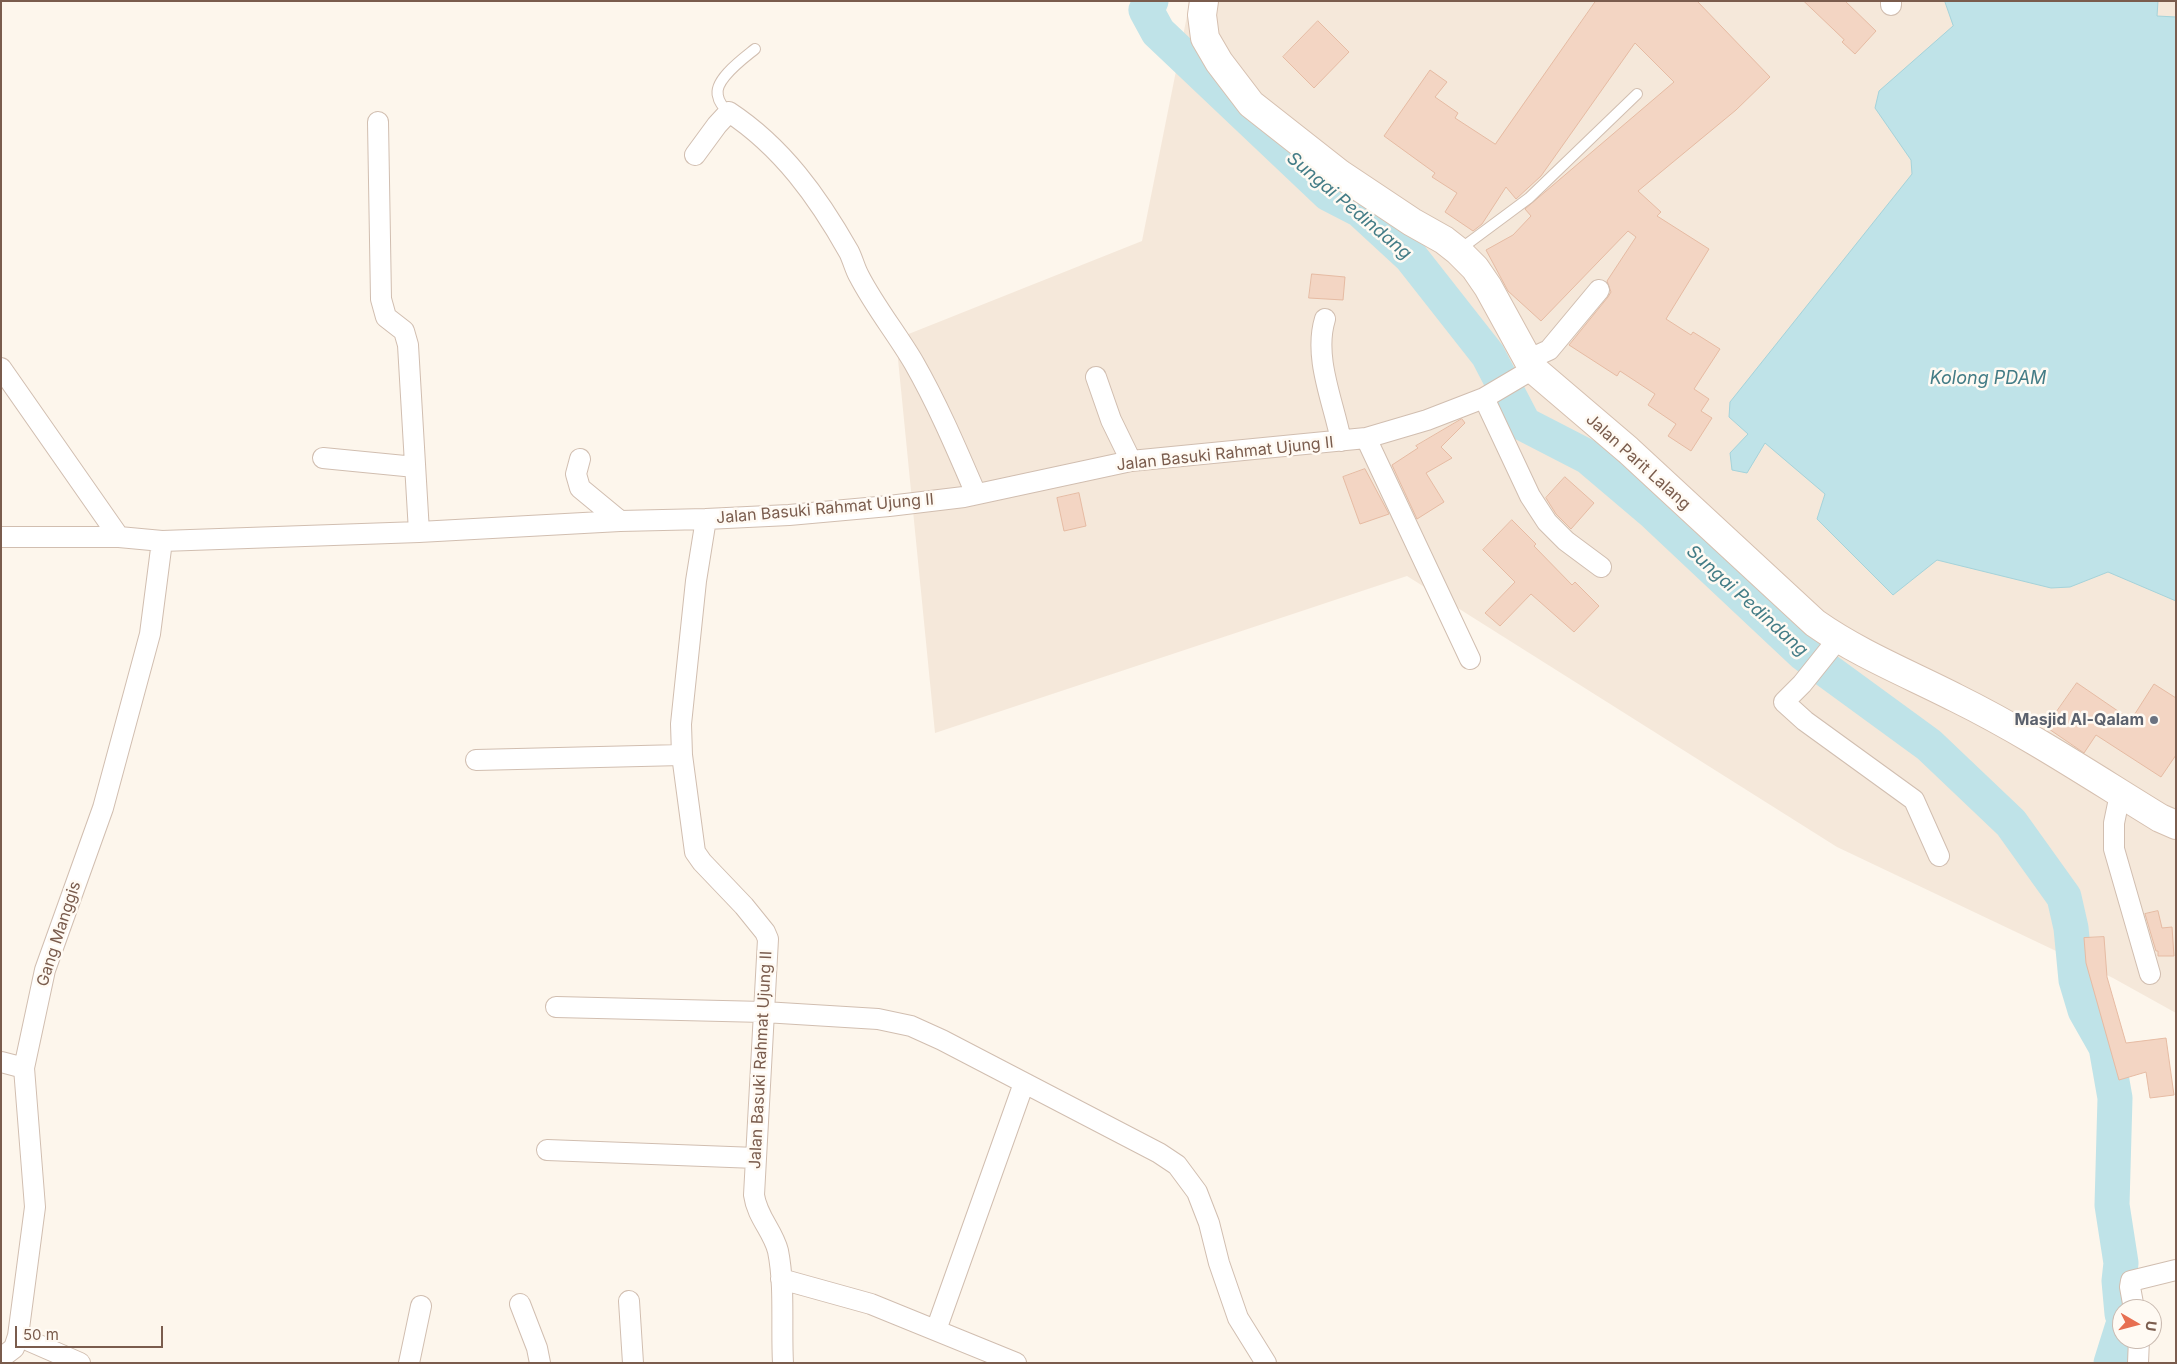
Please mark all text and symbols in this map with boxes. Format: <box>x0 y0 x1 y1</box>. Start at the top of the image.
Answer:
water label: Sungai Pedindang <box>1282 148 1416 264</box>
water label: Kolong PDAM <box>1930 368 2046 390</box>
street label: Jalan Parit Lalang <box>1582 410 1694 514</box>
street label: Jalan Basuki Rahmat Ujung II <box>1115 433 1335 475</box>
street label: Jalan Basuki Rahmat Ujung II <box>715 490 935 528</box>
water label: Sungai Pedindang <box>1682 541 1812 661</box>
place label: Masjid Al-Qalam <box>2015 710 2144 730</box>
marker: Masjid Al-Qalam <box>2148 714 2160 726</box>
street label: Gang Manggis <box>33 879 85 989</box>
street label: Jalan Basuki Rahmat Ujung II <box>746 950 776 1170</box>
north arrow <box>2112 1299 2162 1349</box>
scale bar <box>18 1316 165 1348</box>
text: U <box>2142 1320 2160 1332</box>
text: 50 m <box>23 1325 59 1344</box>

